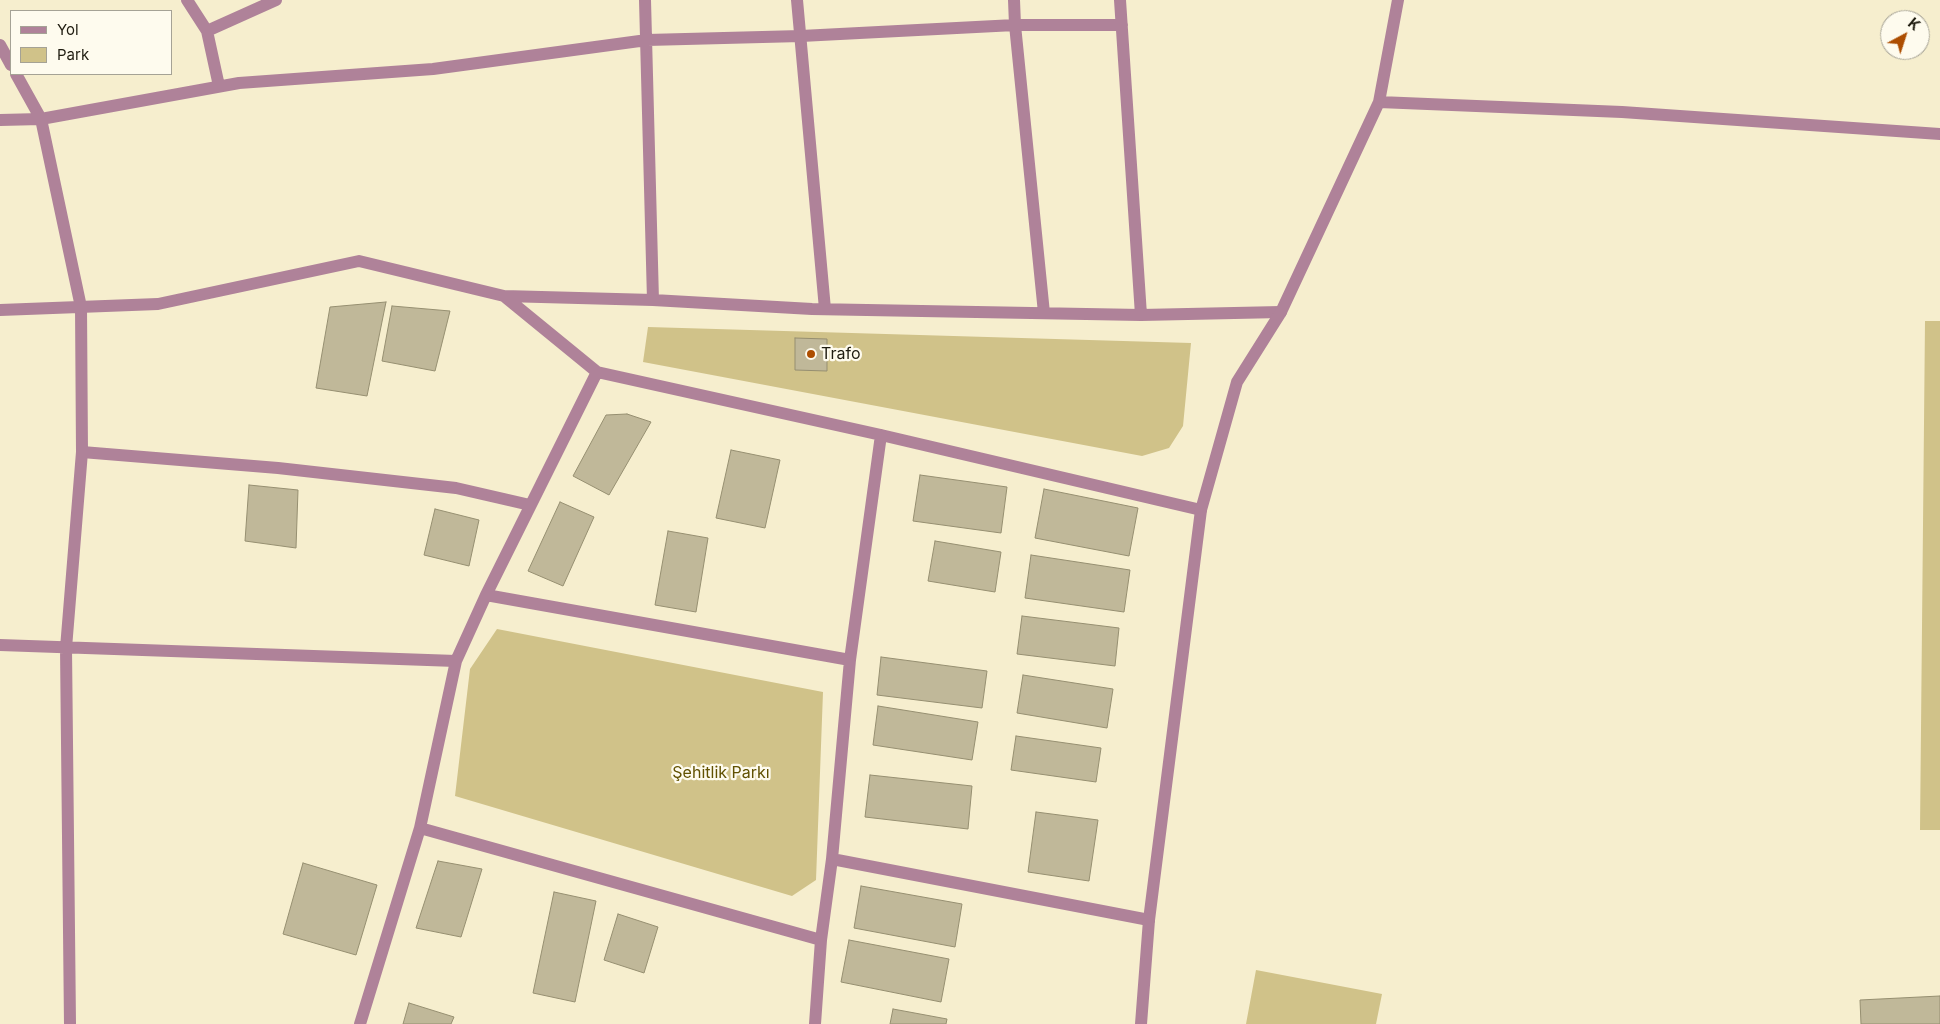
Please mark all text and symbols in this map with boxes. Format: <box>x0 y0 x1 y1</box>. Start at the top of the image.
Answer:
legend <box>10 10 172 75</box>
north arrow <box>1880 10 1930 60</box>
text: K <box>1905 14 1924 34</box>
text: Yol <box>57 20 79 39</box>
text: Park <box>57 45 89 64</box>
place label: Trafo <box>821 344 860 364</box>
marker: Trafo <box>805 348 817 360</box>
park label: Şehitlik Parkı <box>672 763 770 783</box>

